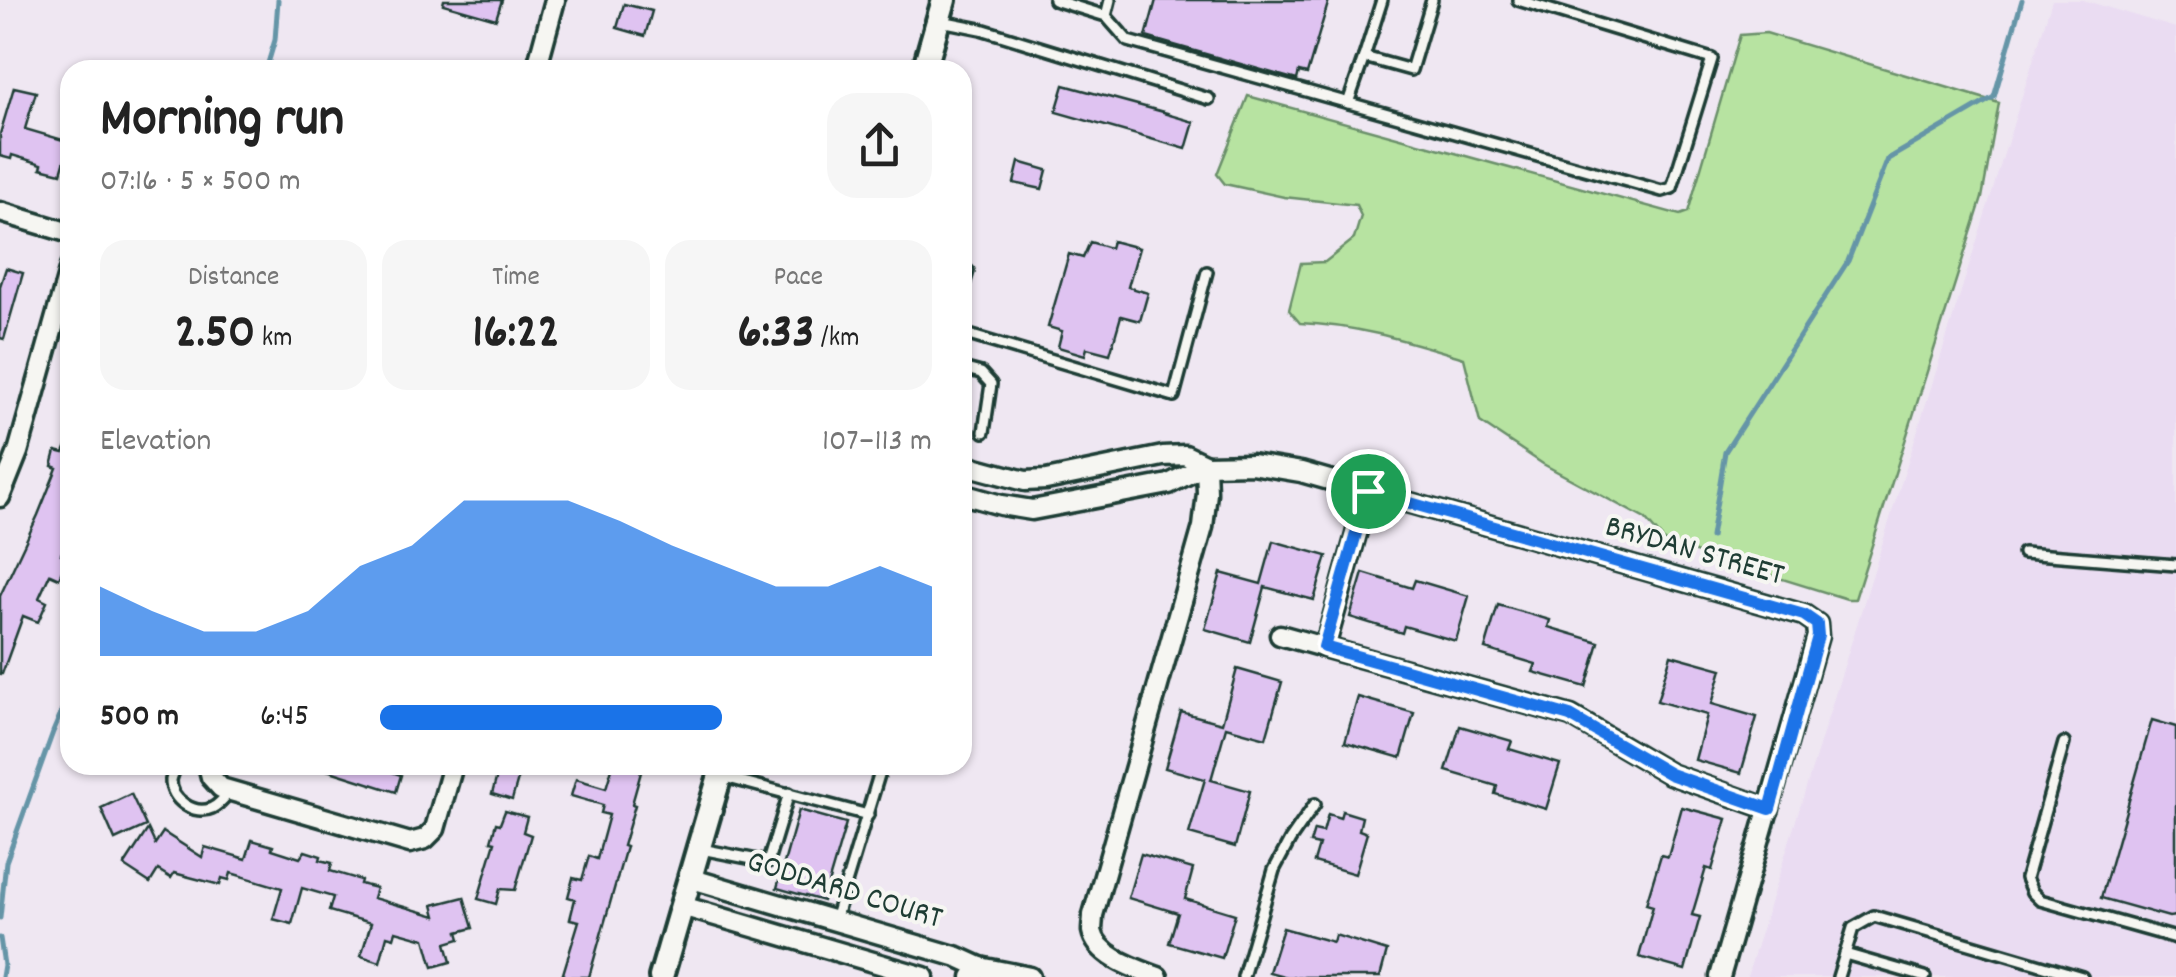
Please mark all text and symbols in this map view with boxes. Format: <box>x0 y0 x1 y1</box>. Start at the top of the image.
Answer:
text: Morning run <box>100 83 344 162</box>
button: share <box>827 93 932 198</box>
text: 07:16 · 5 × 500 m <box>100 160 301 206</box>
text: Distance <box>188 259 279 299</box>
text: Time <box>492 259 540 299</box>
text: Pace <box>774 259 823 299</box>
text: 2.50 <box>175 299 255 371</box>
text: 16:22 <box>472 299 560 371</box>
text: 6:33 <box>737 299 814 371</box>
text: km <box>255 320 293 360</box>
text: /km <box>814 320 859 360</box>
text: Elevation <box>100 420 211 466</box>
text: 107–113 m <box>822 420 932 466</box>
pin <box>1326 449 1411 534</box>
icon: arrive <box>1341 464 1396 519</box>
street label: BRYDAN STREET <box>1599 506 1789 601</box>
text: 500 m <box>100 695 179 741</box>
text: 6:45 <box>260 695 309 741</box>
street label: GODDARD COURT <box>740 840 948 944</box>

